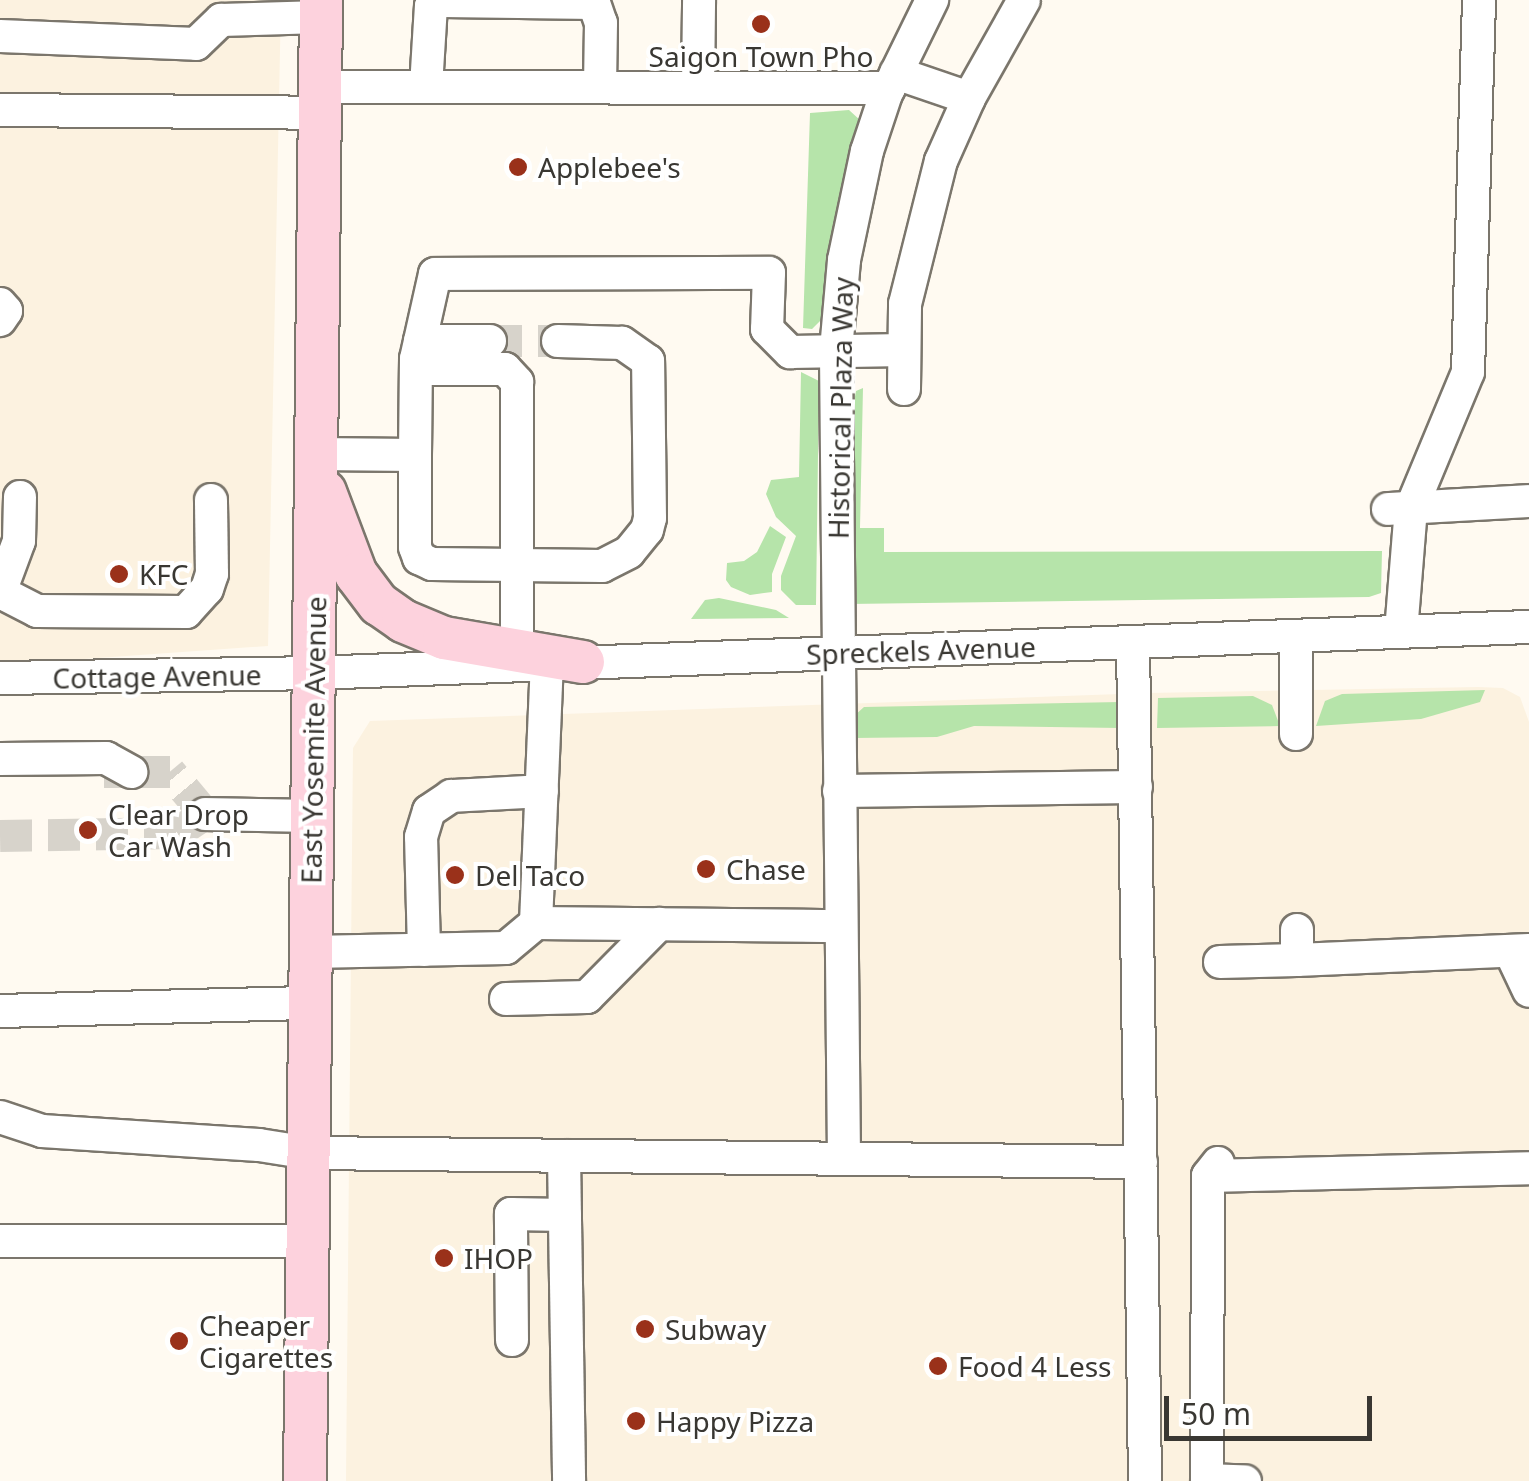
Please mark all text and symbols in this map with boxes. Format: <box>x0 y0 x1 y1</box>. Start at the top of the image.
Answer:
marker: Saigon Town Pho <box>750 13 772 35</box>
place label: Saigon Town Pho <box>649 39 873 73</box>
place label: Applebee's <box>538 150 681 184</box>
marker: Applebee's <box>507 156 529 178</box>
street label: Historical Plaza Way <box>821 277 859 539</box>
place label: KFC <box>139 557 189 591</box>
marker: KFC <box>108 563 130 585</box>
street label: East Yosemite Avenue <box>294 596 332 884</box>
street label: Spreckels Avenue <box>806 629 1036 671</box>
street label: Cottage Avenue <box>52 657 262 695</box>
place label: Clear Drop Car Wash <box>108 797 249 863</box>
marker: Clear Drop Car Wash <box>77 819 99 841</box>
place label: Chase <box>726 852 806 886</box>
place label: Del Taco <box>475 858 585 892</box>
marker: Chase <box>695 858 717 880</box>
marker: Del Taco <box>444 864 466 886</box>
place label: IHOP <box>464 1241 533 1275</box>
marker: IHOP <box>433 1247 455 1269</box>
place label: Cheaper Cigarettes <box>199 1308 333 1374</box>
place label: Subway <box>665 1312 766 1346</box>
marker: Subway <box>634 1318 656 1340</box>
marker: Cheaper Cigarettes <box>168 1330 190 1352</box>
place label: Food 4 Less <box>958 1349 1111 1383</box>
marker: Food 4 Less <box>927 1355 949 1377</box>
scale bar <box>1169 1376 1376 1438</box>
text: 50 m <box>1181 1393 1251 1434</box>
place label: Happy Pizza <box>656 1404 814 1438</box>
marker: Happy Pizza <box>625 1410 647 1432</box>

